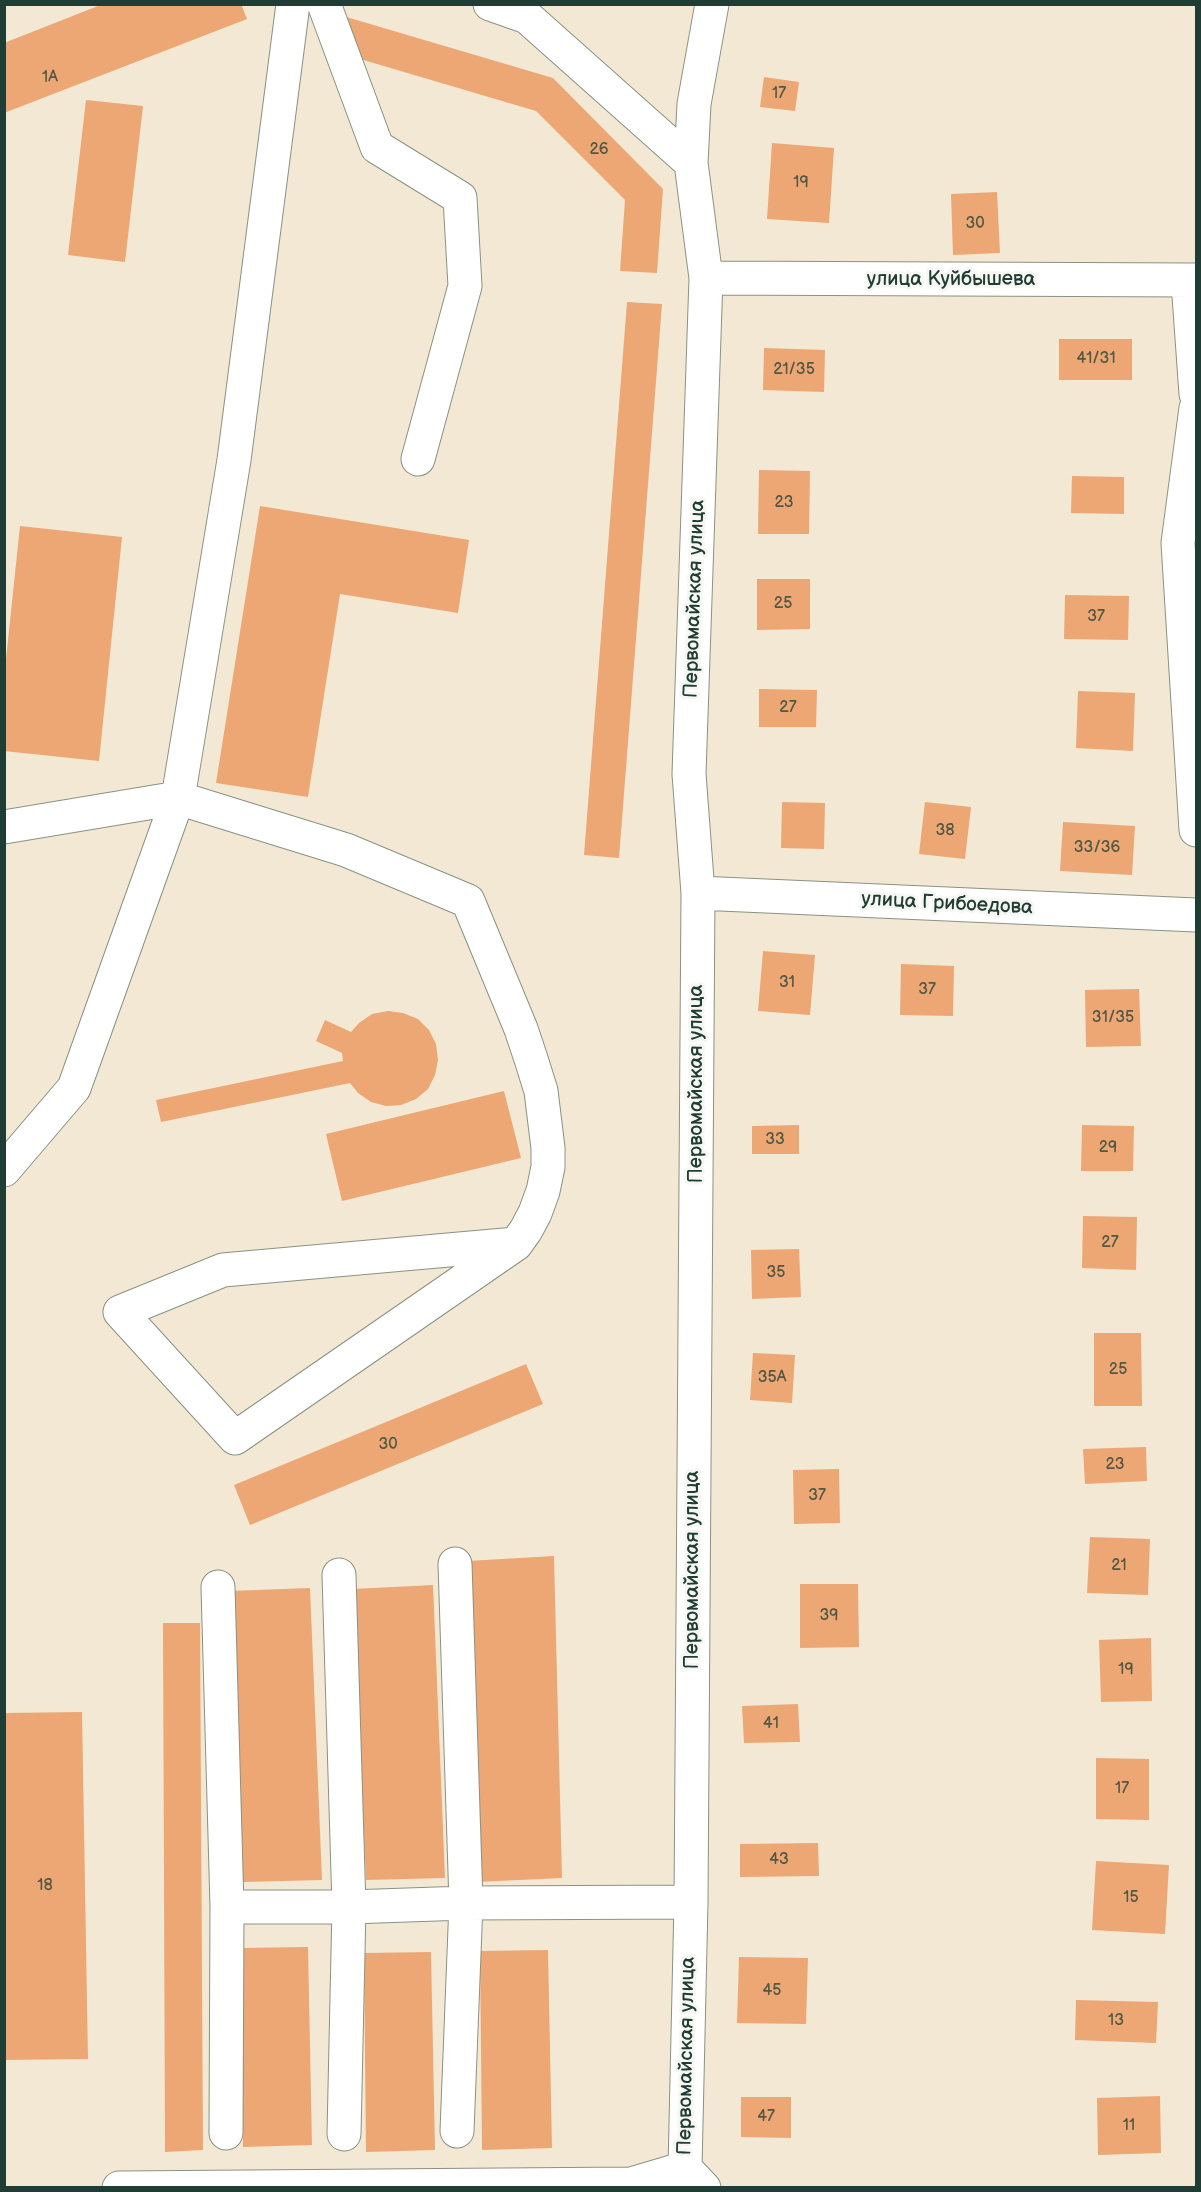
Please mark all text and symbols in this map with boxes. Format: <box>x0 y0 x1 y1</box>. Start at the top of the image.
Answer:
house number: 1А <box>42 68 58 88</box>
house number: 17 <box>772 84 786 104</box>
house number: 26 <box>589 140 609 160</box>
house number: 19 <box>793 173 809 193</box>
house number: 30 <box>965 214 985 234</box>
street label: улица Куйбышева <box>867 268 1035 292</box>
house number: 41/31 <box>1076 349 1116 369</box>
house number: 21/35 <box>773 360 815 380</box>
house number: 23 <box>775 493 793 513</box>
street label: Первомайская улица <box>680 499 710 699</box>
house number: 25 <box>774 594 792 614</box>
house number: 37 <box>1087 607 1105 627</box>
house number: 27 <box>779 698 797 718</box>
house number: 38 <box>935 821 955 841</box>
house number: 33/36 <box>1074 838 1120 858</box>
street label: улица Грибоедова <box>861 888 1033 920</box>
house number: 31 <box>779 973 795 993</box>
house number: 37 <box>918 980 936 1000</box>
street label: Первомайская улица <box>685 985 709 1183</box>
house number: 31/35 <box>1092 1008 1134 1028</box>
house number: 33 <box>765 1130 785 1150</box>
house number: 29 <box>1099 1138 1117 1158</box>
house number: 27 <box>1101 1233 1119 1253</box>
house number: 35 <box>766 1263 786 1283</box>
house number: 25 <box>1109 1360 1127 1380</box>
house number: 35А <box>758 1368 786 1388</box>
house number: 30 <box>378 1435 398 1455</box>
house number: 23 <box>1106 1455 1124 1475</box>
street label: Первомайская улица <box>681 1471 705 1669</box>
house number: 37 <box>808 1486 826 1506</box>
house number: 21 <box>1111 1556 1127 1576</box>
house number: 39 <box>819 1606 839 1626</box>
house number: 19 <box>1118 1660 1134 1680</box>
house number: 41 <box>763 1714 779 1734</box>
house number: 17 <box>1115 1779 1129 1799</box>
house number: 43 <box>769 1850 789 1870</box>
house number: 18 <box>37 1876 53 1896</box>
house number: 15 <box>1123 1888 1139 1908</box>
street label: Первомайская улица <box>673 1957 701 2155</box>
house number: 45 <box>763 1981 781 2001</box>
house number: 13 <box>1108 2011 1124 2031</box>
house number: 47 <box>757 2107 775 2127</box>
house number: 11 <box>1123 2116 1135 2136</box>

